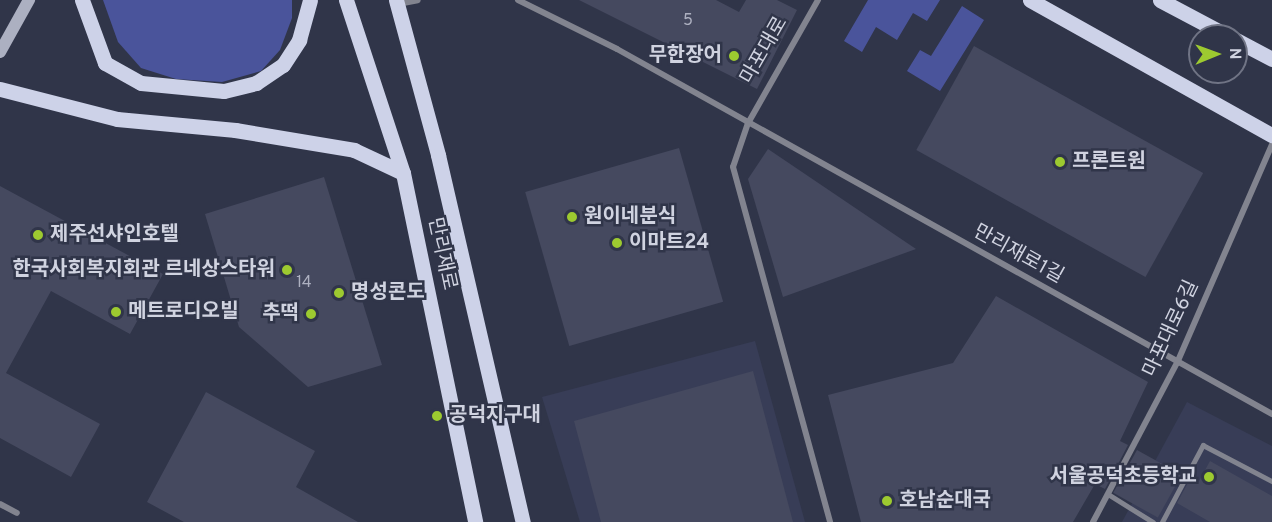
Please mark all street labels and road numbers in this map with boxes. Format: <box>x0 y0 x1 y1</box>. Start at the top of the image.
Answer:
street label: 마포대로 <box>736 13 794 89</box>
street label: 만리재로 <box>422 216 460 292</box>
street label: 만리재로1길 <box>969 220 1067 290</box>
street label: 마포대로6길 <box>1139 277 1205 381</box>

